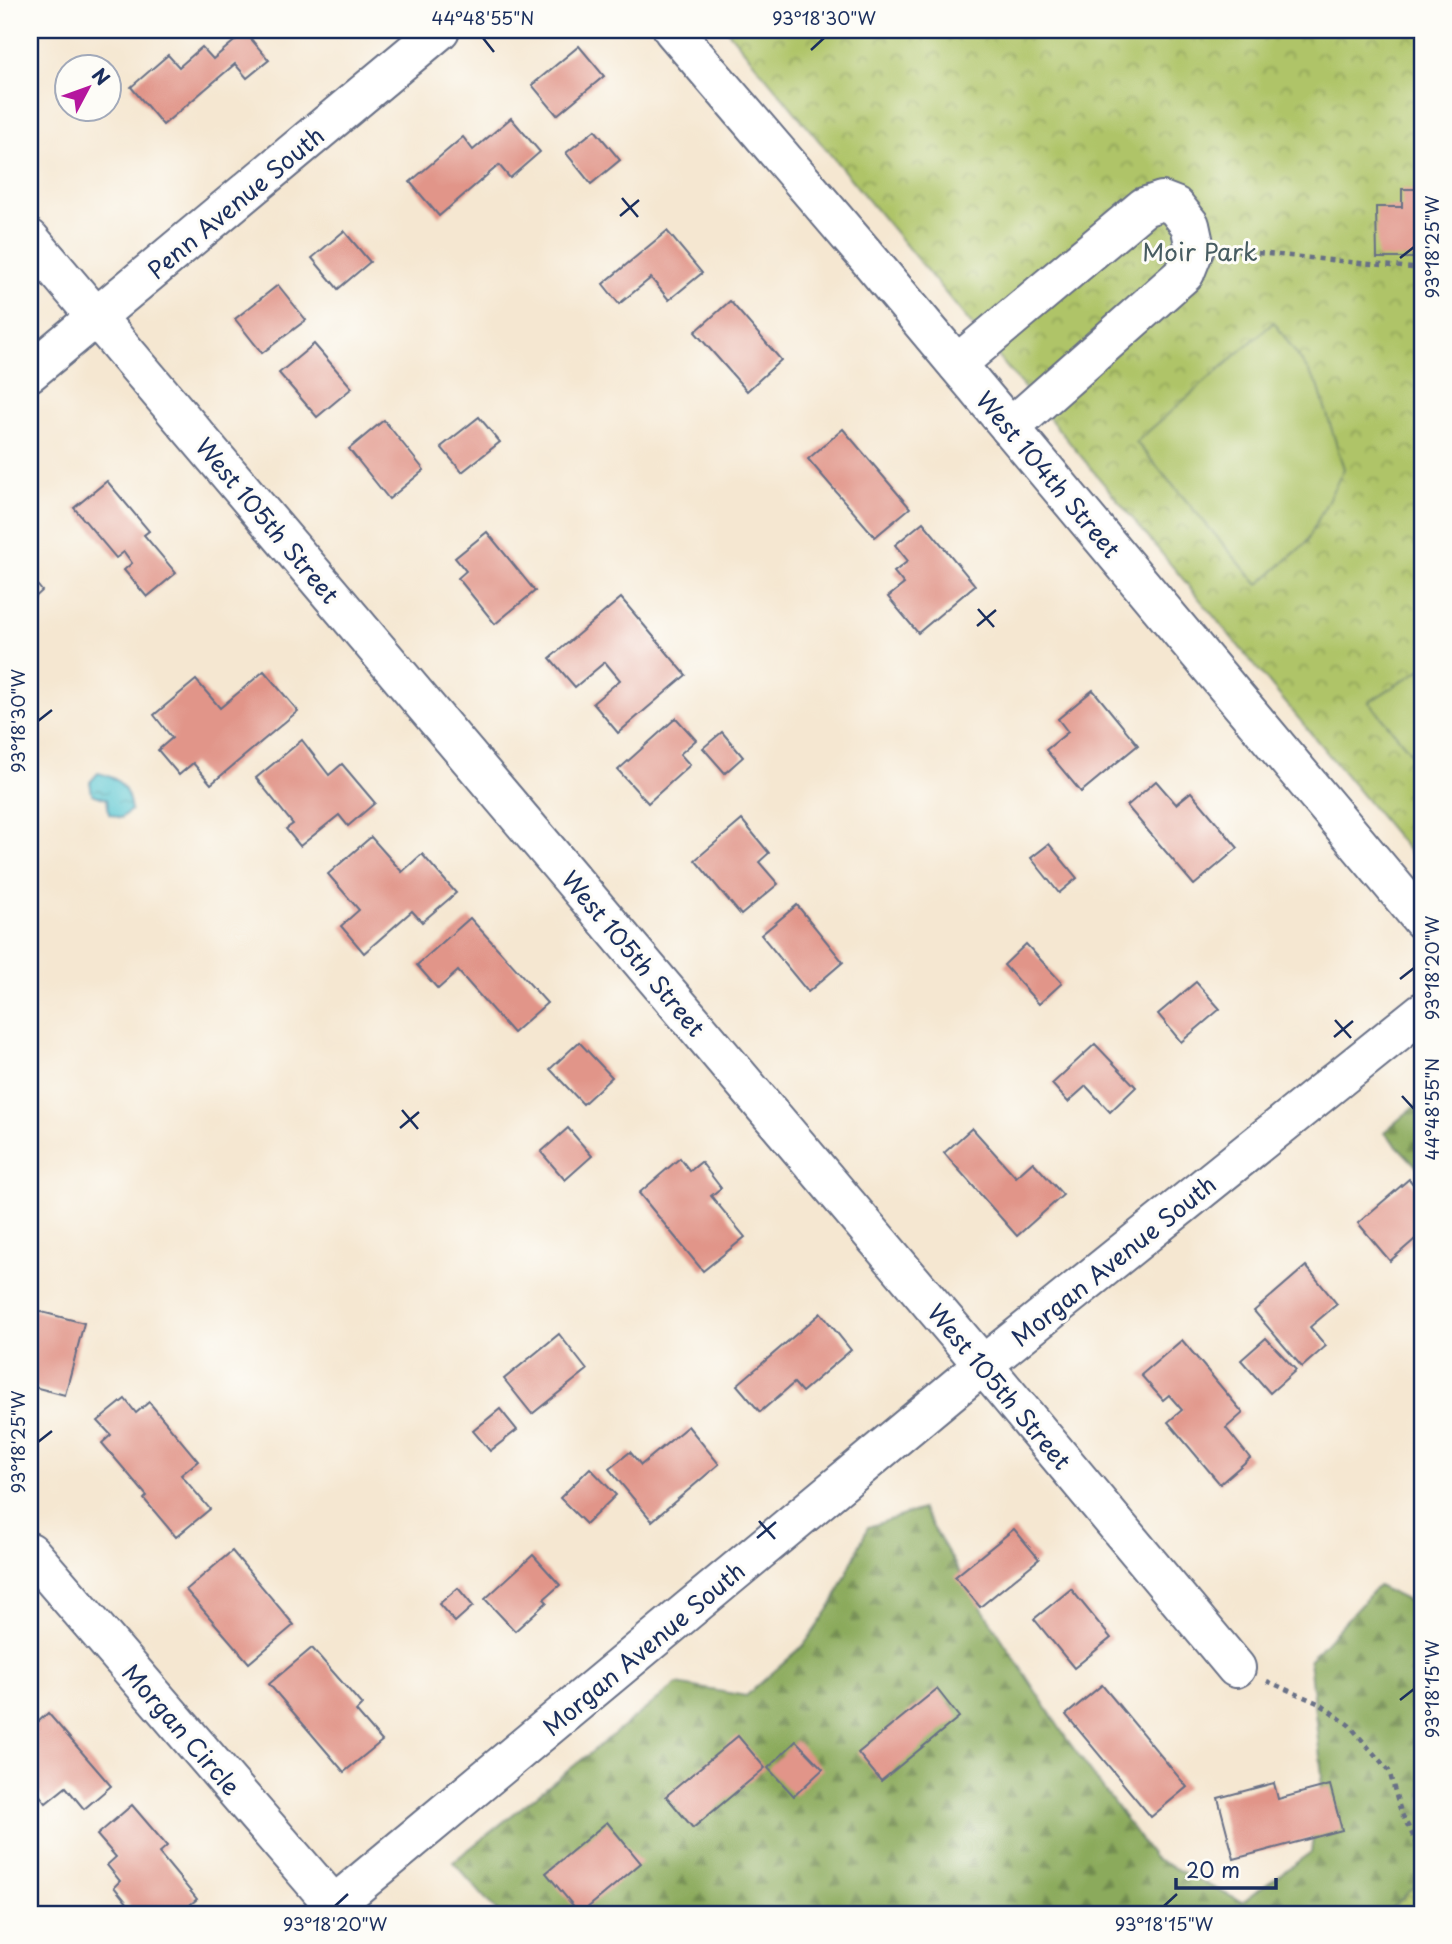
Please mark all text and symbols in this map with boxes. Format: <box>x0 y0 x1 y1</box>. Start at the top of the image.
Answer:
text: 44°48'55"N <box>432 4 534 31</box>
text: 93°18'30"W <box>772 4 876 31</box>
north arrow <box>52 52 122 122</box>
text: N <box>86 61 117 91</box>
street label: Penn Avenue South <box>139 117 331 287</box>
text: 93°18'25"W <box>1418 195 1445 298</box>
park label: Moir Park <box>1142 233 1258 269</box>
street label: West 104th Street <box>968 383 1130 566</box>
street label: West 105th Street <box>188 429 349 611</box>
text: 93°18'30"W <box>4 669 31 773</box>
street label: West 105th Street <box>554 862 715 1044</box>
text: 93°18'20"W <box>1418 915 1445 1020</box>
text: 44°48'55"N <box>1418 1058 1445 1160</box>
street label: Morgan Avenue South <box>1003 1166 1223 1354</box>
street label: West 105th Street <box>920 1295 1081 1477</box>
text: 93°18'25"W <box>4 1390 31 1493</box>
street label: Morgan Avenue South <box>534 1552 752 1744</box>
text: 93°18'15"W <box>1418 1639 1445 1738</box>
street label: Morgan Circle <box>114 1655 250 1803</box>
scale bar <box>1176 1846 1275 1890</box>
text: 20 m <box>1186 1853 1240 1885</box>
text: 93°18'20"W <box>283 1910 388 1937</box>
text: 93°18'15"W <box>1115 1910 1214 1937</box>

